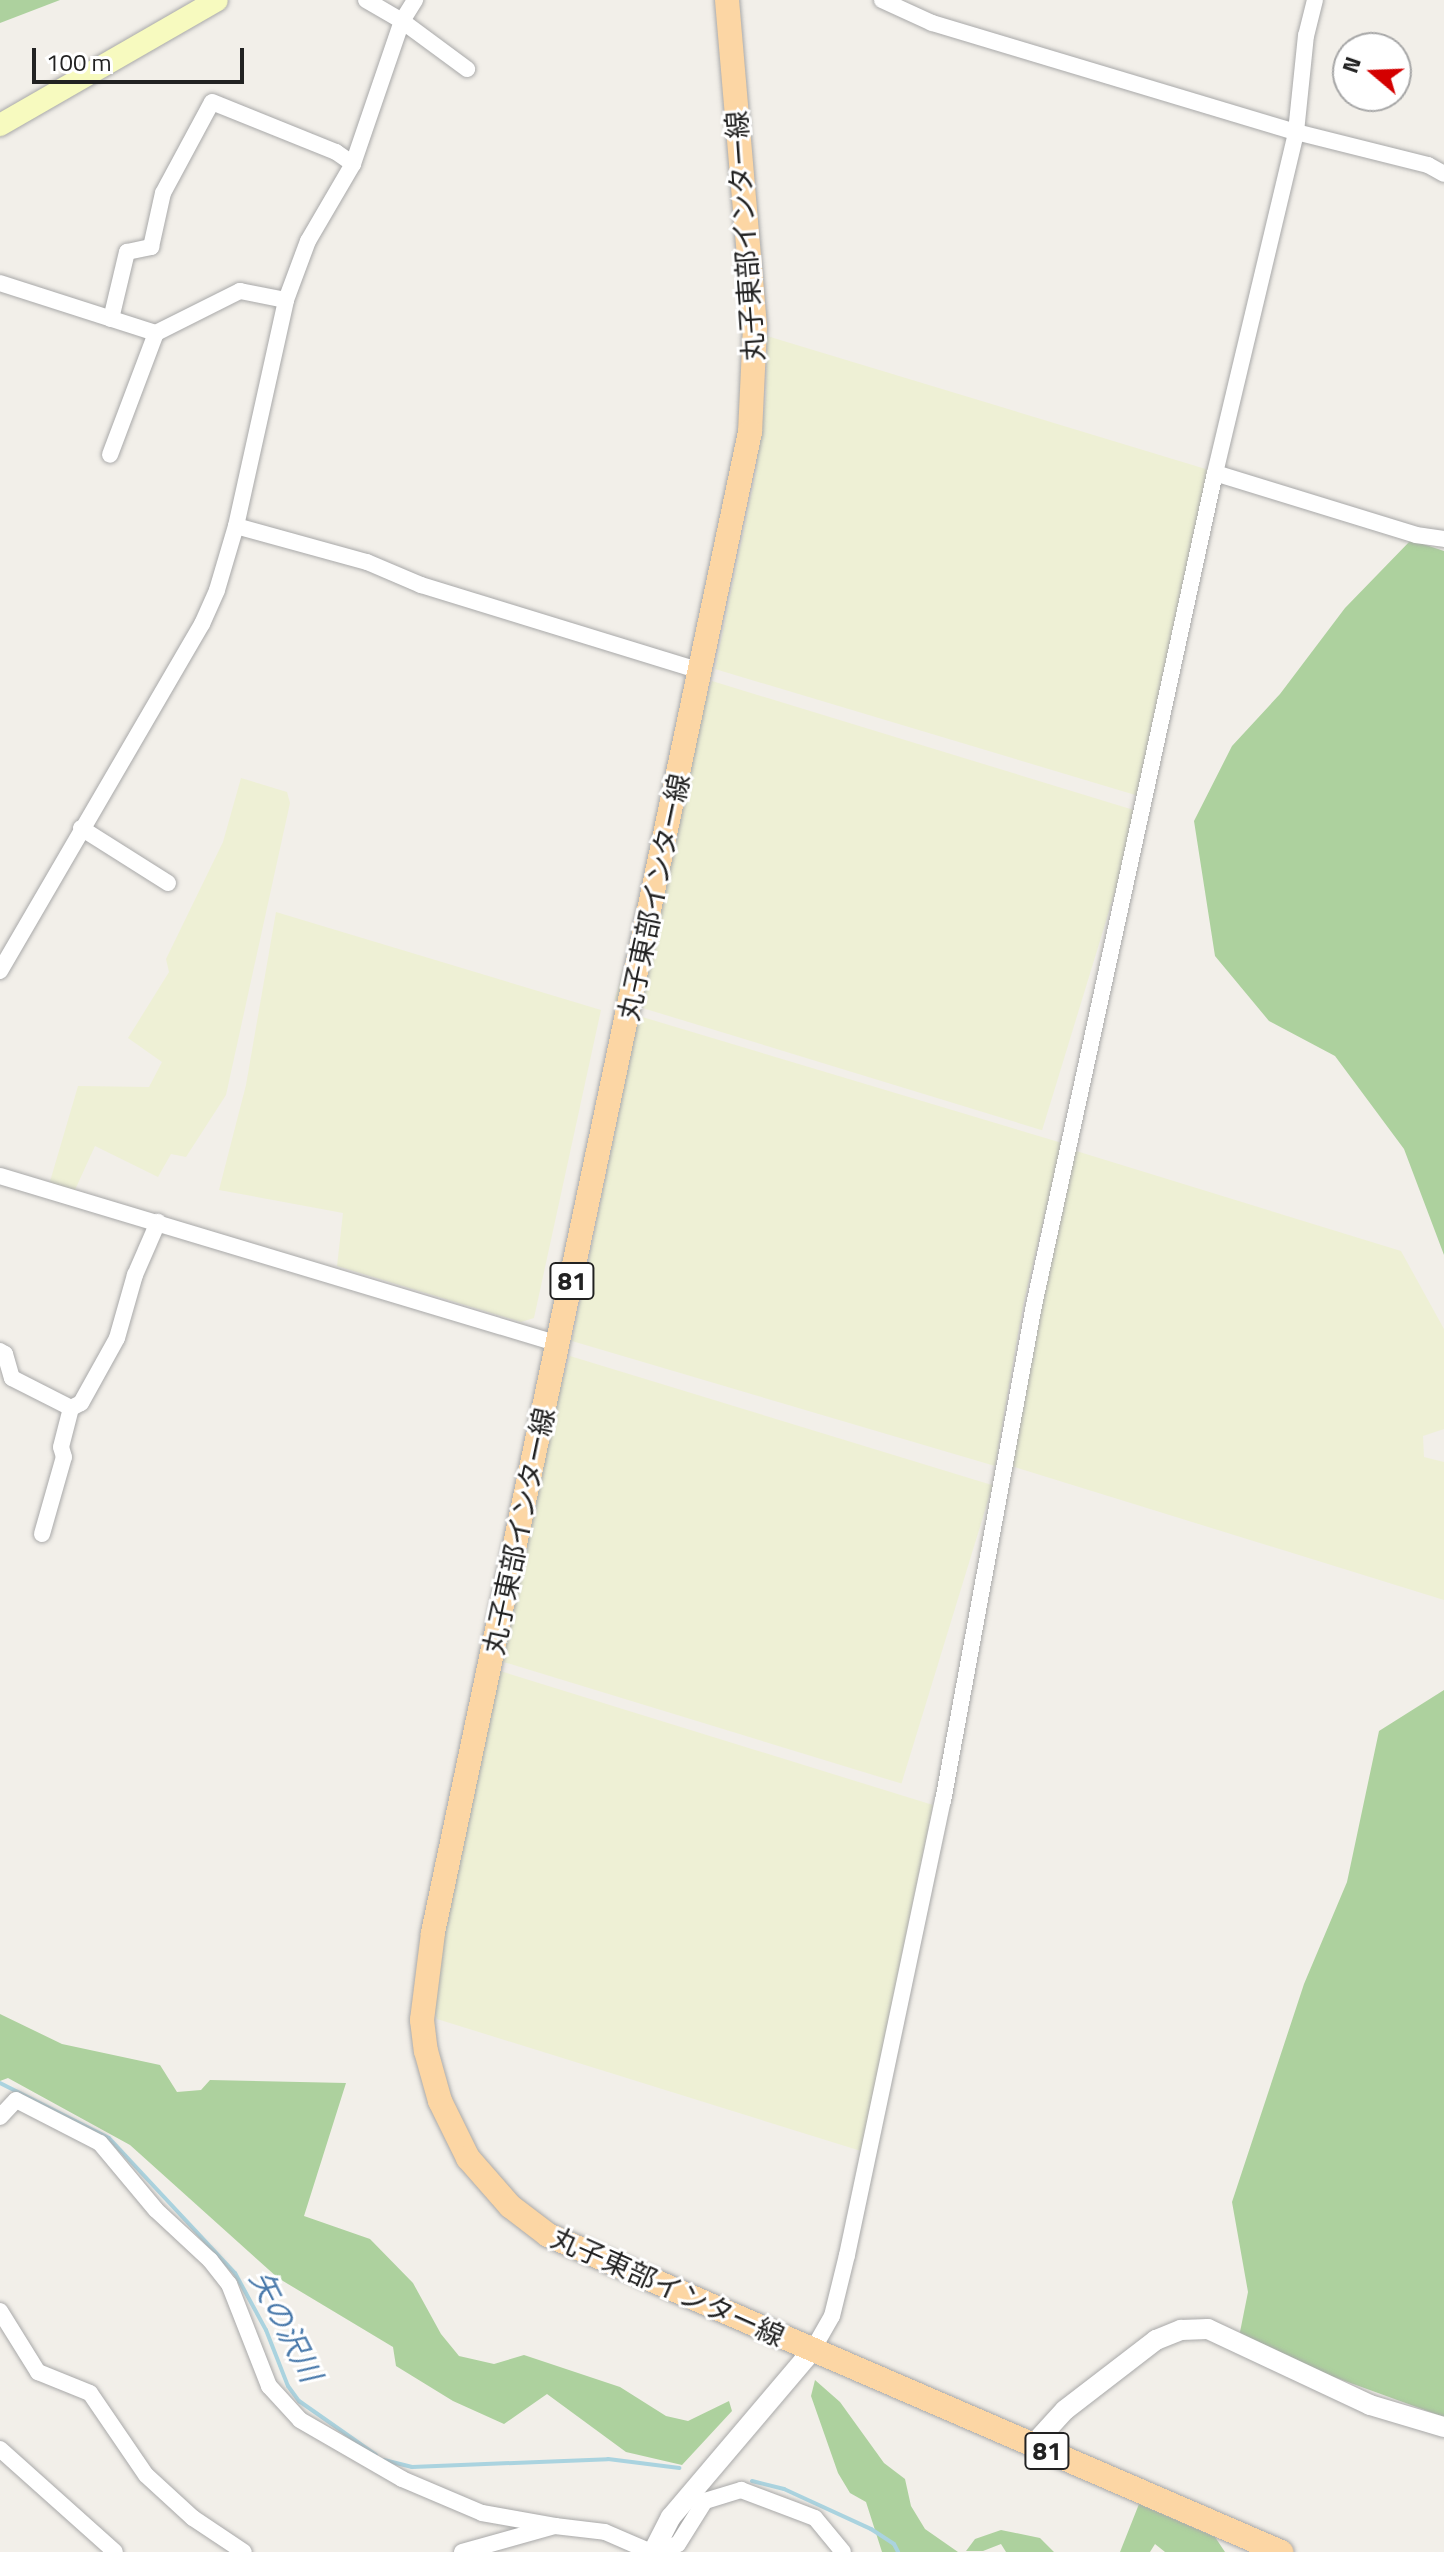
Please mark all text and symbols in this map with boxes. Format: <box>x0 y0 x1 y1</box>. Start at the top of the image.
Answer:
scale bar <box>36 32 248 82</box>
north arrow <box>1332 32 1412 112</box>
text: 100 m <box>46 44 112 80</box>
text: N <box>1333 52 1370 78</box>
street label: 丸子東部インター線 <box>719 109 771 363</box>
street label: 丸子東部インター線 <box>611 770 697 1024</box>
road number: 81 <box>548 1259 596 1303</box>
street label: 丸子東部インター線 <box>476 1404 562 1658</box>
street label: 丸子東部インター線 <box>546 2220 790 2354</box>
water label: 矢の沢川 <box>243 2264 329 2388</box>
road number: 81 <box>1023 2429 1071 2473</box>

